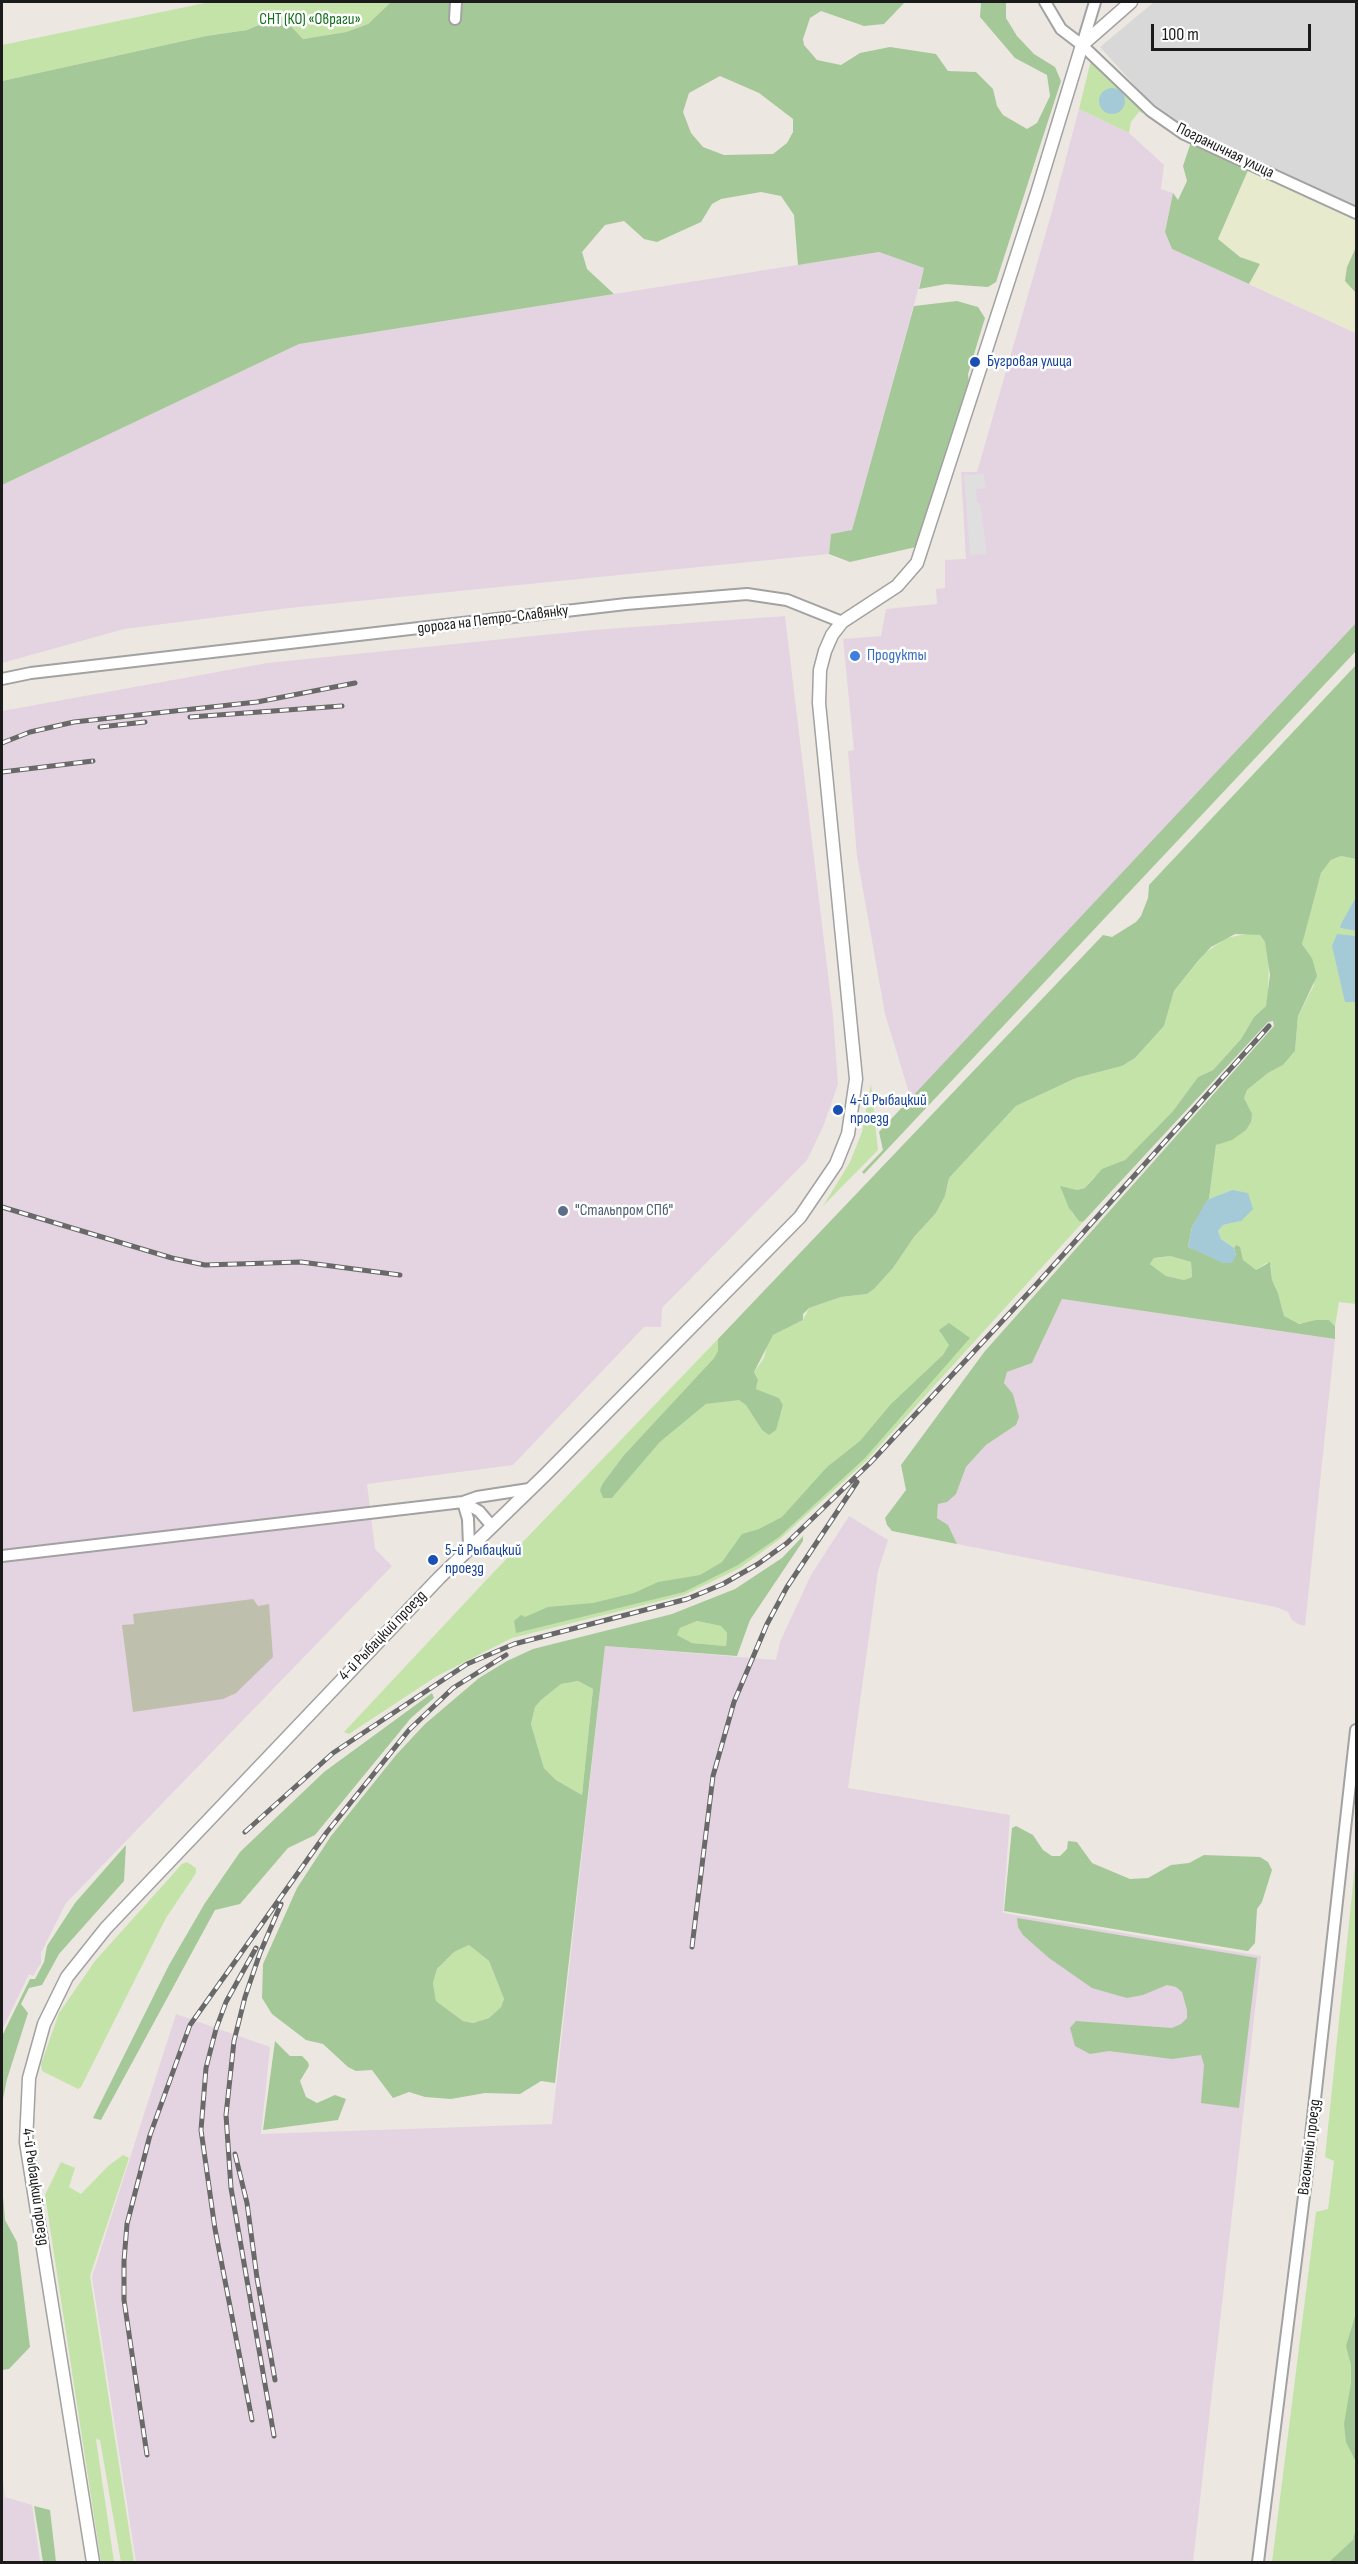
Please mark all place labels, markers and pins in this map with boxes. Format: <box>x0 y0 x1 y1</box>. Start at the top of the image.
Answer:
place label: Бугровая улица <box>987 352 1072 372</box>
marker: Бугровая улица <box>968 355 982 369</box>
place label: Продукты <box>867 646 927 666</box>
marker: Продукты <box>848 649 862 663</box>
place label: 4-й Рыбацкий проезд <box>850 1091 927 1129</box>
marker: 4-й Рыбацкий проезд <box>831 1103 845 1117</box>
place label: "Стальпром СПб" <box>575 1201 673 1221</box>
marker: "Стальпром СПб" <box>556 1204 570 1218</box>
place label: 5-й Рыбацкий проезд <box>445 1541 521 1579</box>
marker: 5-й Рыбацкий проезд <box>426 1553 440 1567</box>

